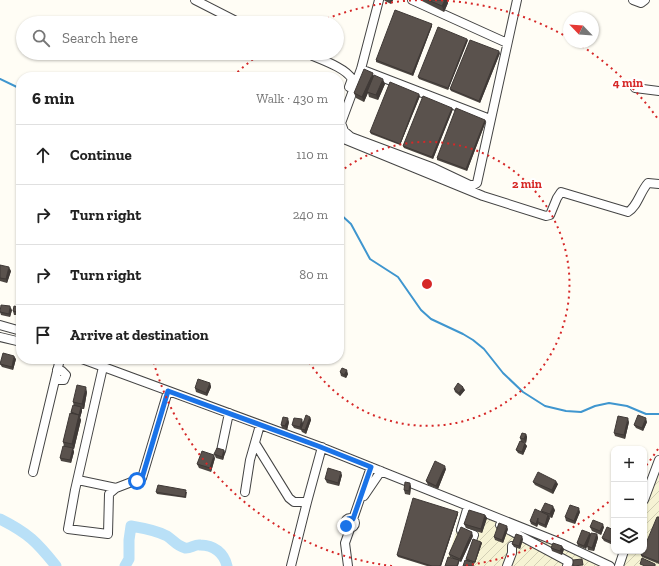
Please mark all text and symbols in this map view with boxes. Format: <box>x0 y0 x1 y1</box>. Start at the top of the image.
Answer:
north arrow <box>563 12 599 48</box>
search box <box>16 16 344 60</box>
icon: search <box>30 27 52 49</box>
text: Search here <box>62 29 138 47</box>
text: 4 min <box>613 76 643 90</box>
text: 6 min <box>32 88 74 108</box>
text: Walk · 430 m <box>256 91 328 106</box>
icon: ahead <box>32 144 54 166</box>
text: Continue <box>70 146 132 164</box>
text: 110 m <box>296 147 328 162</box>
text: 2 min <box>512 177 542 191</box>
icon: right <box>32 204 54 226</box>
text: Turn right <box>70 206 141 224</box>
text: 240 m <box>293 207 328 222</box>
icon: right <box>32 264 54 286</box>
text: Turn right <box>70 266 141 284</box>
text: 80 m <box>299 267 328 282</box>
centre of rings <box>420 277 434 291</box>
icon: arrive <box>32 324 54 346</box>
text: Arrive at destination <box>70 326 209 344</box>
map controls <box>611 446 647 554</box>
button: + <box>611 446 647 482</box>
route start <box>128 472 146 490</box>
button: − <box>611 482 647 518</box>
route end <box>337 517 355 535</box>
button: layers <box>611 518 647 554</box>

